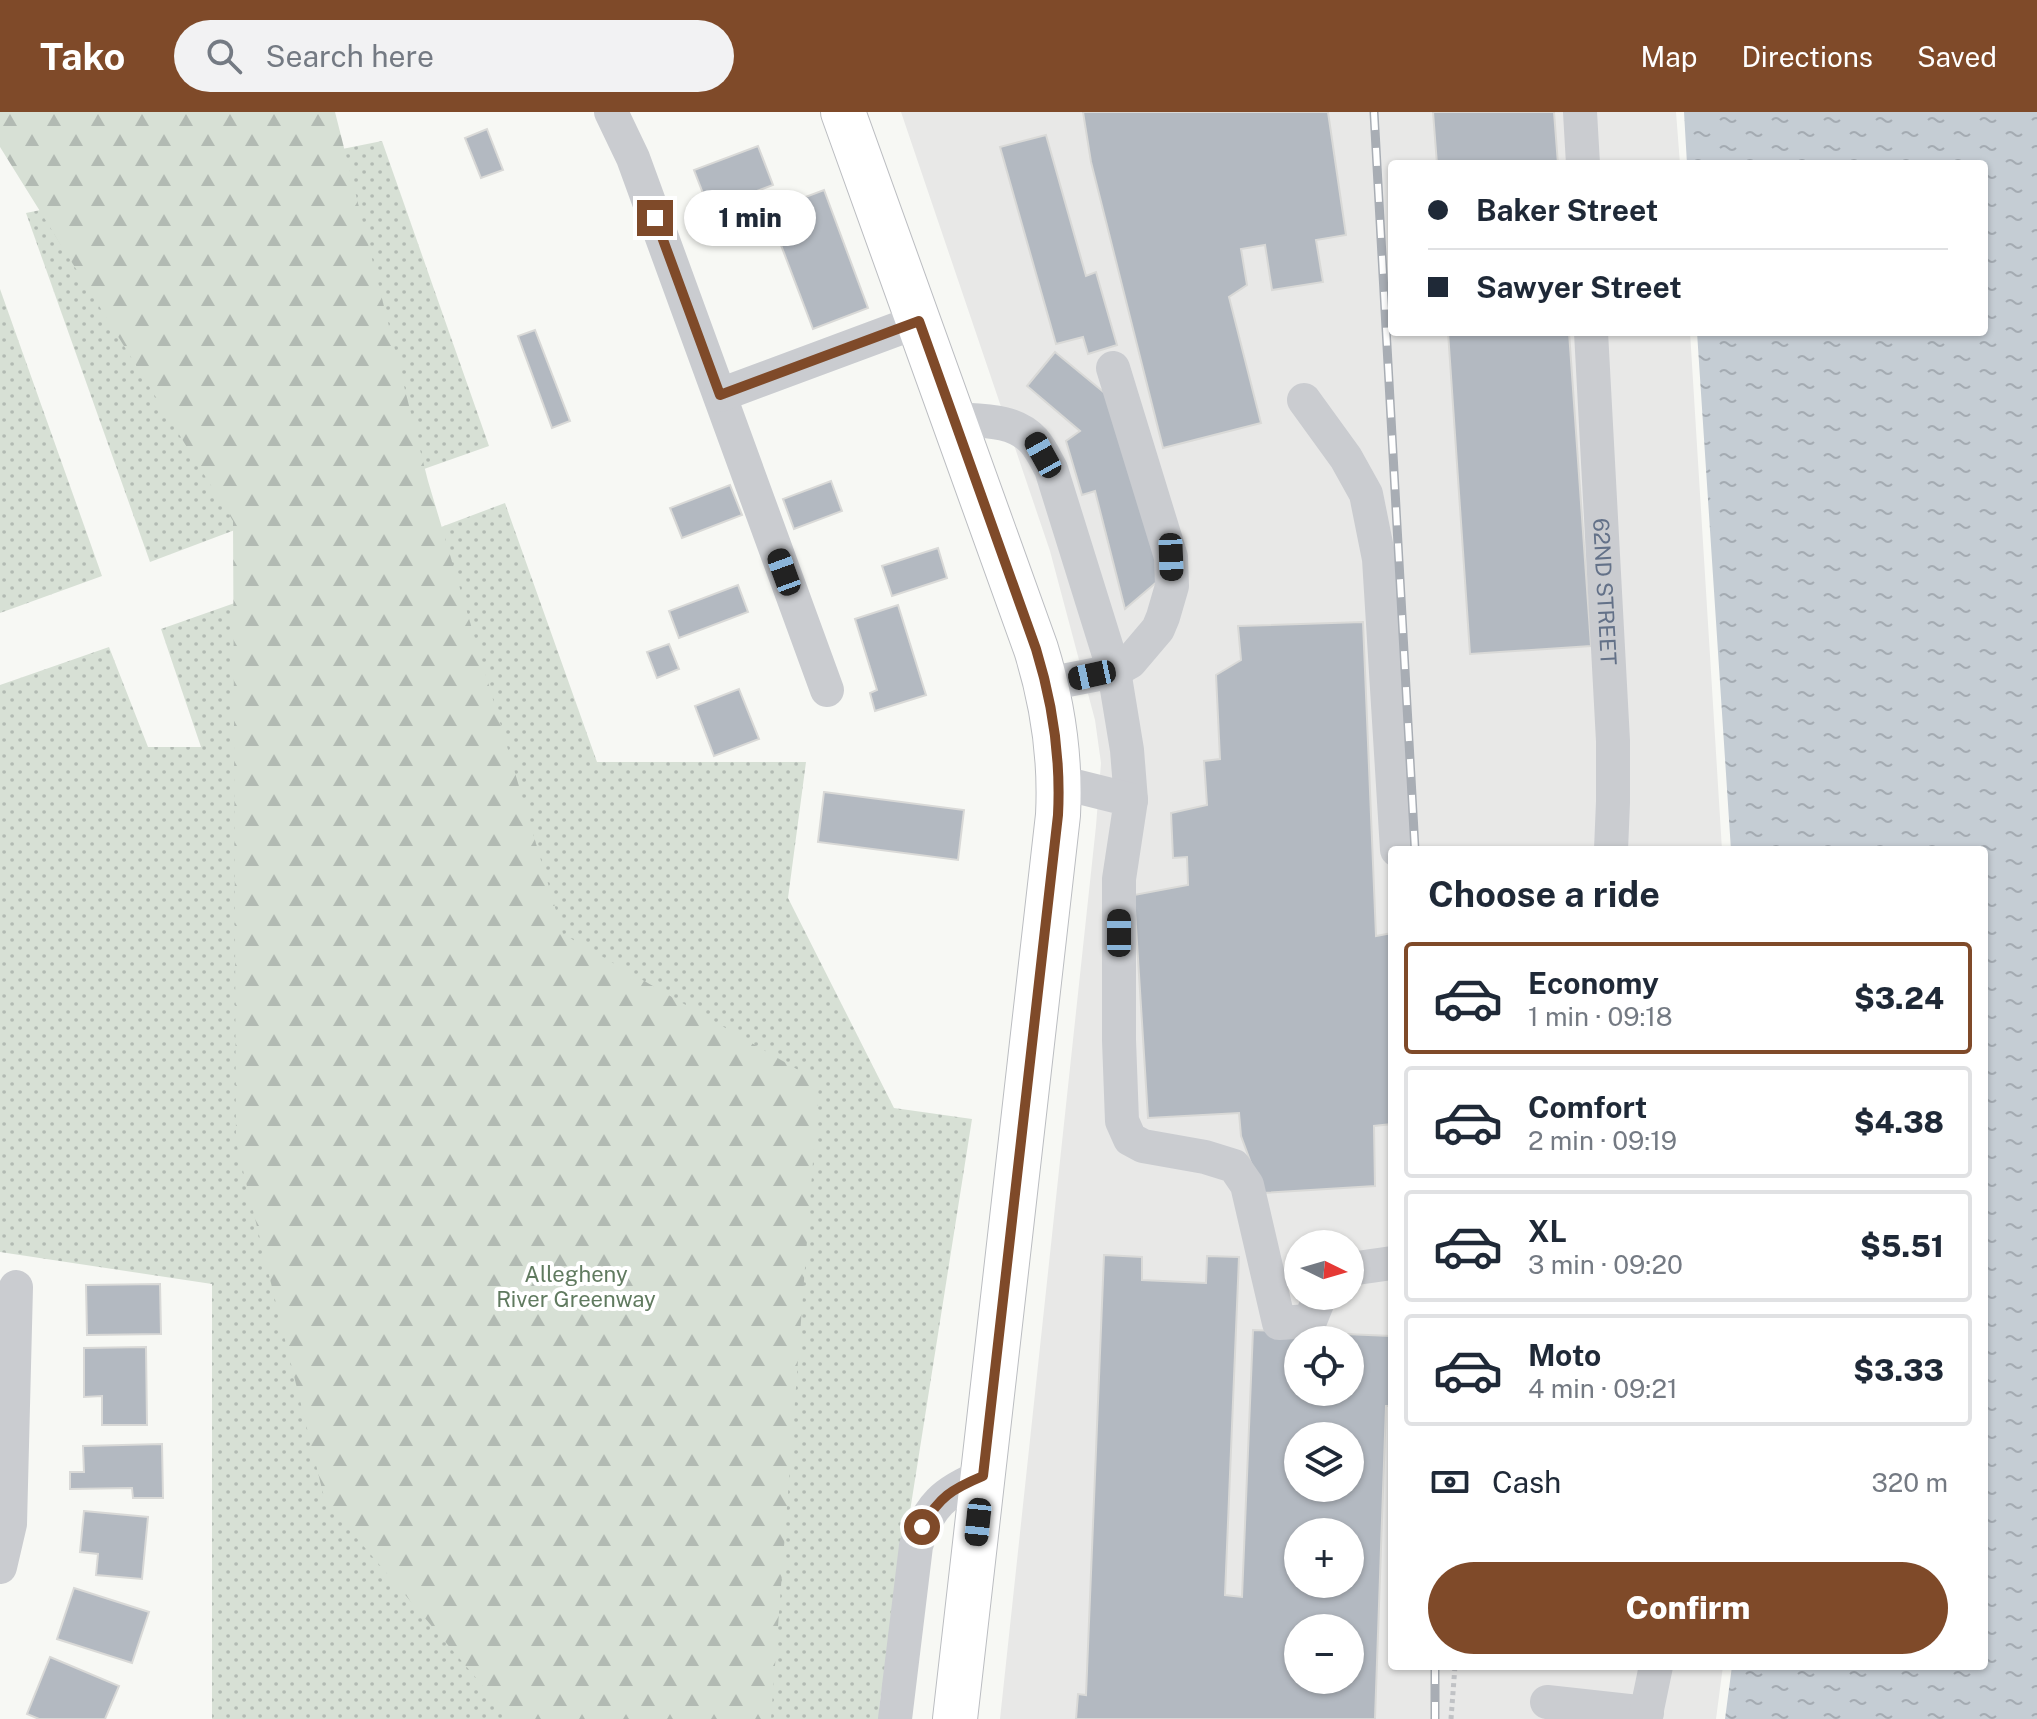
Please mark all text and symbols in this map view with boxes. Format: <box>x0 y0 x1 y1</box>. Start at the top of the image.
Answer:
search box <box>174 20 734 92</box>
text: Tako <box>40 34 126 79</box>
icon: search <box>202 34 246 78</box>
text: Search here <box>266 38 434 74</box>
text: Map <box>1641 40 1697 73</box>
text: Directions <box>1741 40 1873 73</box>
text: Saved <box>1917 40 1997 73</box>
callout: 1 min <box>683 190 815 246</box>
text: Baker Street <box>1476 192 1658 228</box>
route end <box>637 200 673 236</box>
text: 1 min <box>718 202 782 233</box>
text: Sawyer Street <box>1476 269 1682 305</box>
car <box>1021 428 1065 482</box>
street label: 62ND STREET <box>1588 517 1622 666</box>
car <box>1158 533 1184 581</box>
car <box>765 545 803 599</box>
car <box>1066 658 1118 692</box>
text: Choose a ride <box>1428 873 1660 915</box>
car <box>1107 909 1131 957</box>
icon: car <box>1432 962 1504 1034</box>
text: Economy <box>1528 965 1659 1001</box>
text: $3.24 <box>1854 980 1944 1016</box>
text: 1 min · 09:18 <box>1528 1001 1673 1032</box>
icon: car <box>1432 1086 1504 1158</box>
text: Comfort <box>1528 1089 1647 1125</box>
text: $4.38 <box>1854 1104 1944 1140</box>
text: 2 min · 09:19 <box>1528 1125 1677 1156</box>
icon: car <box>1432 1210 1504 1282</box>
text: XL <box>1528 1213 1567 1249</box>
text: $5.51 <box>1860 1228 1944 1264</box>
north arrow <box>1284 1230 1364 1310</box>
map controls <box>1284 1230 1364 1694</box>
text: 3 min · 09:20 <box>1528 1249 1683 1280</box>
park label: Allegheny River Greenway <box>496 1261 656 1312</box>
button: locate <box>1284 1326 1364 1406</box>
icon: car <box>1432 1334 1504 1406</box>
text: Moto <box>1528 1337 1601 1373</box>
text: $3.33 <box>1853 1352 1944 1388</box>
text: 4 min · 09:21 <box>1528 1373 1678 1404</box>
button: layers <box>1284 1422 1364 1502</box>
icon: cash <box>1428 1460 1472 1504</box>
text: Cash <box>1492 1464 1561 1500</box>
text: 320 m <box>1871 1467 1948 1498</box>
car <box>964 1497 992 1547</box>
route start <box>904 1509 940 1545</box>
button: + <box>1284 1518 1364 1598</box>
button: Confirm <box>1428 1562 1948 1654</box>
button: − <box>1284 1614 1364 1694</box>

